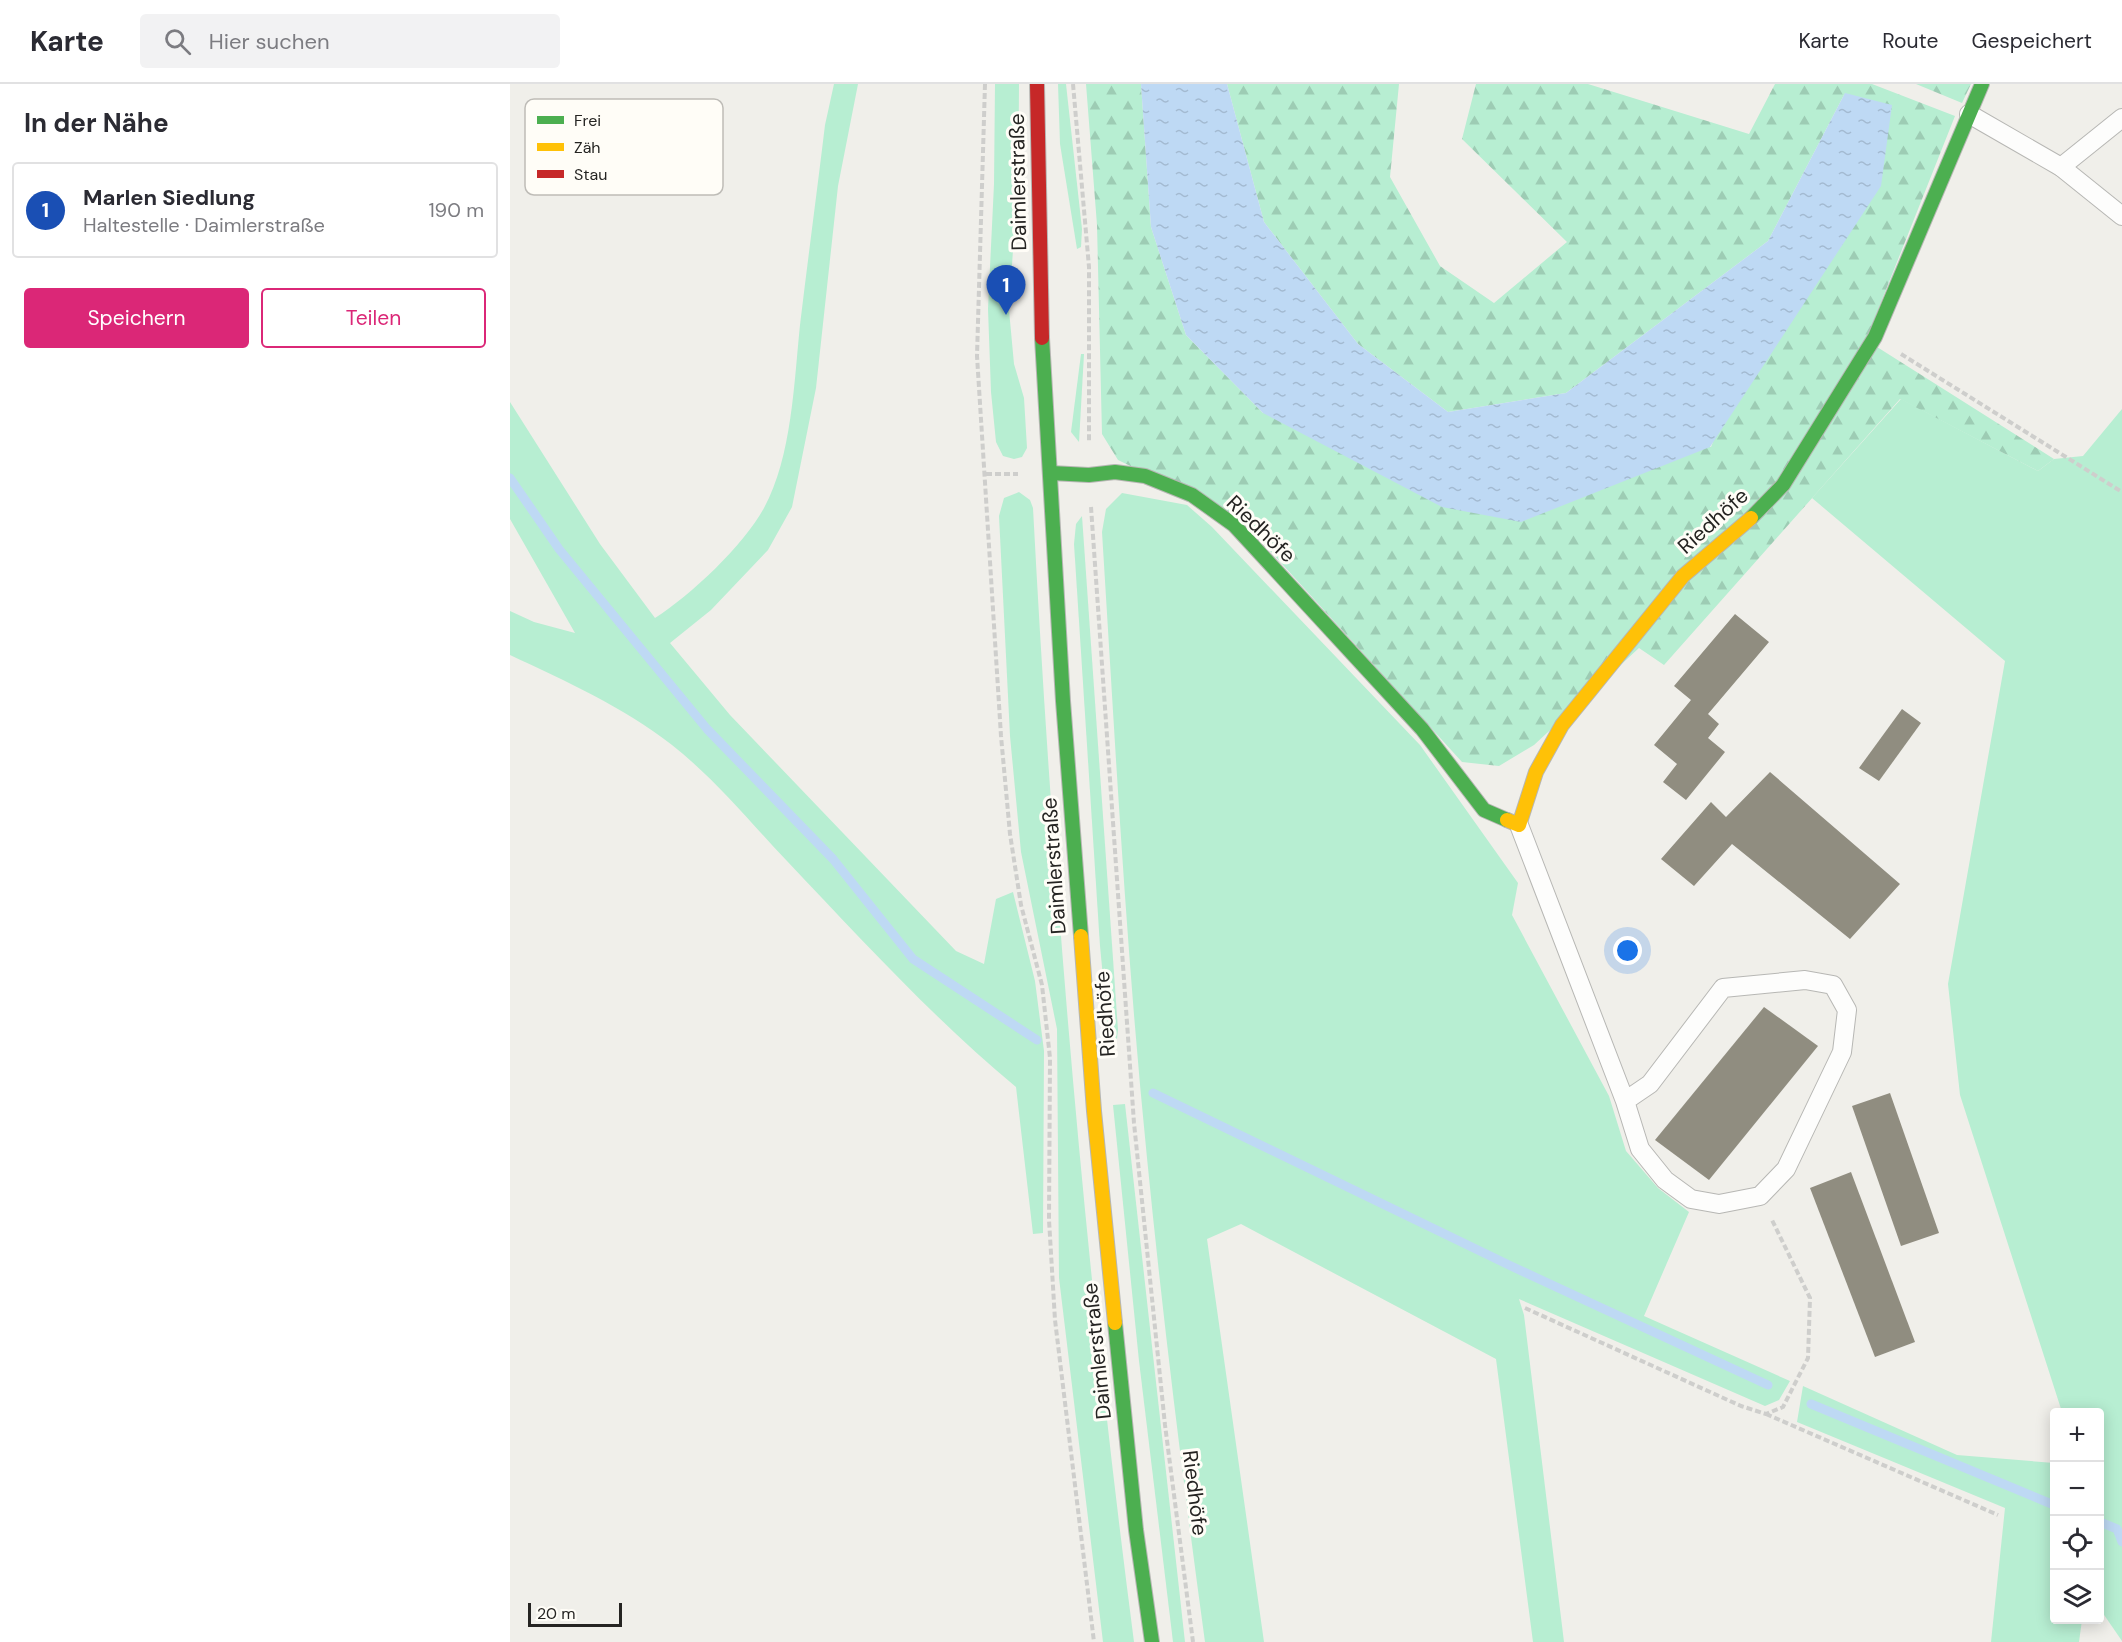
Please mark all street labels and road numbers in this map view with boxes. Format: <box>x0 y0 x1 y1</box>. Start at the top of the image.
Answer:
street label: Daimlerstraße <box>1003 113 1033 251</box>
street label: Riedhöfe <box>1672 482 1754 560</box>
street label: Riedhöfe <box>1220 489 1302 569</box>
street label: Daimlerstraße <box>1035 797 1073 935</box>
street label: Riedhöfe <box>1088 970 1122 1058</box>
street label: Daimlerstraße <box>1076 1281 1118 1421</box>
street label: Riedhöfe <box>1176 1449 1214 1537</box>

